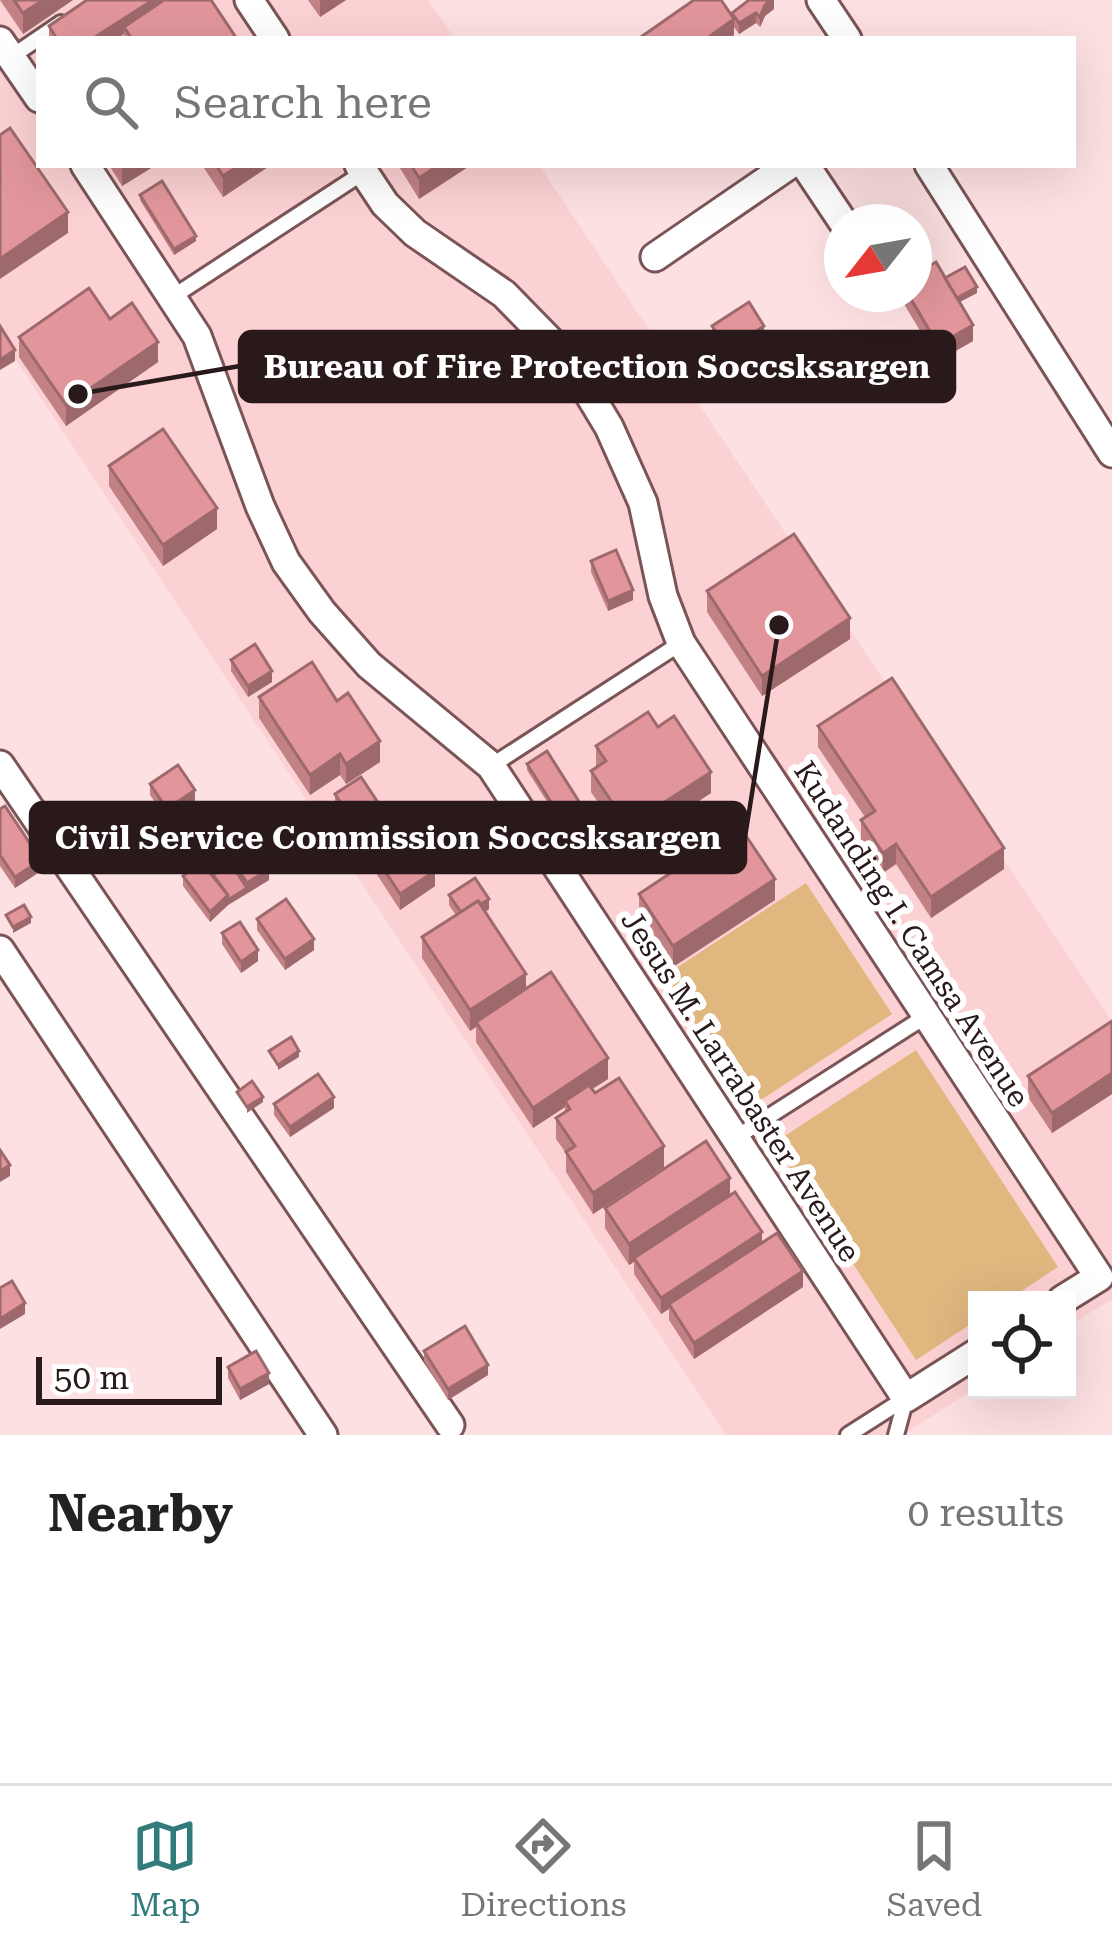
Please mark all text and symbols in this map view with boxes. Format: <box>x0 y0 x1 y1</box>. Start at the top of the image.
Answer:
search box <box>36 36 1076 168</box>
icon: search <box>78 69 144 135</box>
text: Search here <box>174 76 432 129</box>
north arrow <box>824 204 932 312</box>
callout: Bureau of Fire Protection Soccsksargen <box>240 332 954 401</box>
text: Bureau of Fire Protection Soccsksargen <box>264 347 930 386</box>
street label: Kudanding I. Camsa Avenue <box>787 755 1037 1113</box>
callout: Civil Service Commission Soccsksargen <box>31 803 745 872</box>
text: Civil Service Commission Soccsksargen <box>55 818 721 857</box>
street label: Jesus M. Larrabaster Avenue <box>614 904 868 1268</box>
map controls <box>968 1291 1076 1399</box>
button: locate <box>968 1291 1076 1399</box>
scale bar <box>36 1351 222 1404</box>
text: 50 m <box>54 1358 129 1397</box>
text: Nearby <box>48 1484 233 1543</box>
text: 0 results <box>907 1490 1064 1536</box>
tab: Map <box>130 1813 201 1924</box>
tab: Directions <box>460 1813 626 1924</box>
tab: Saved <box>886 1813 982 1924</box>

